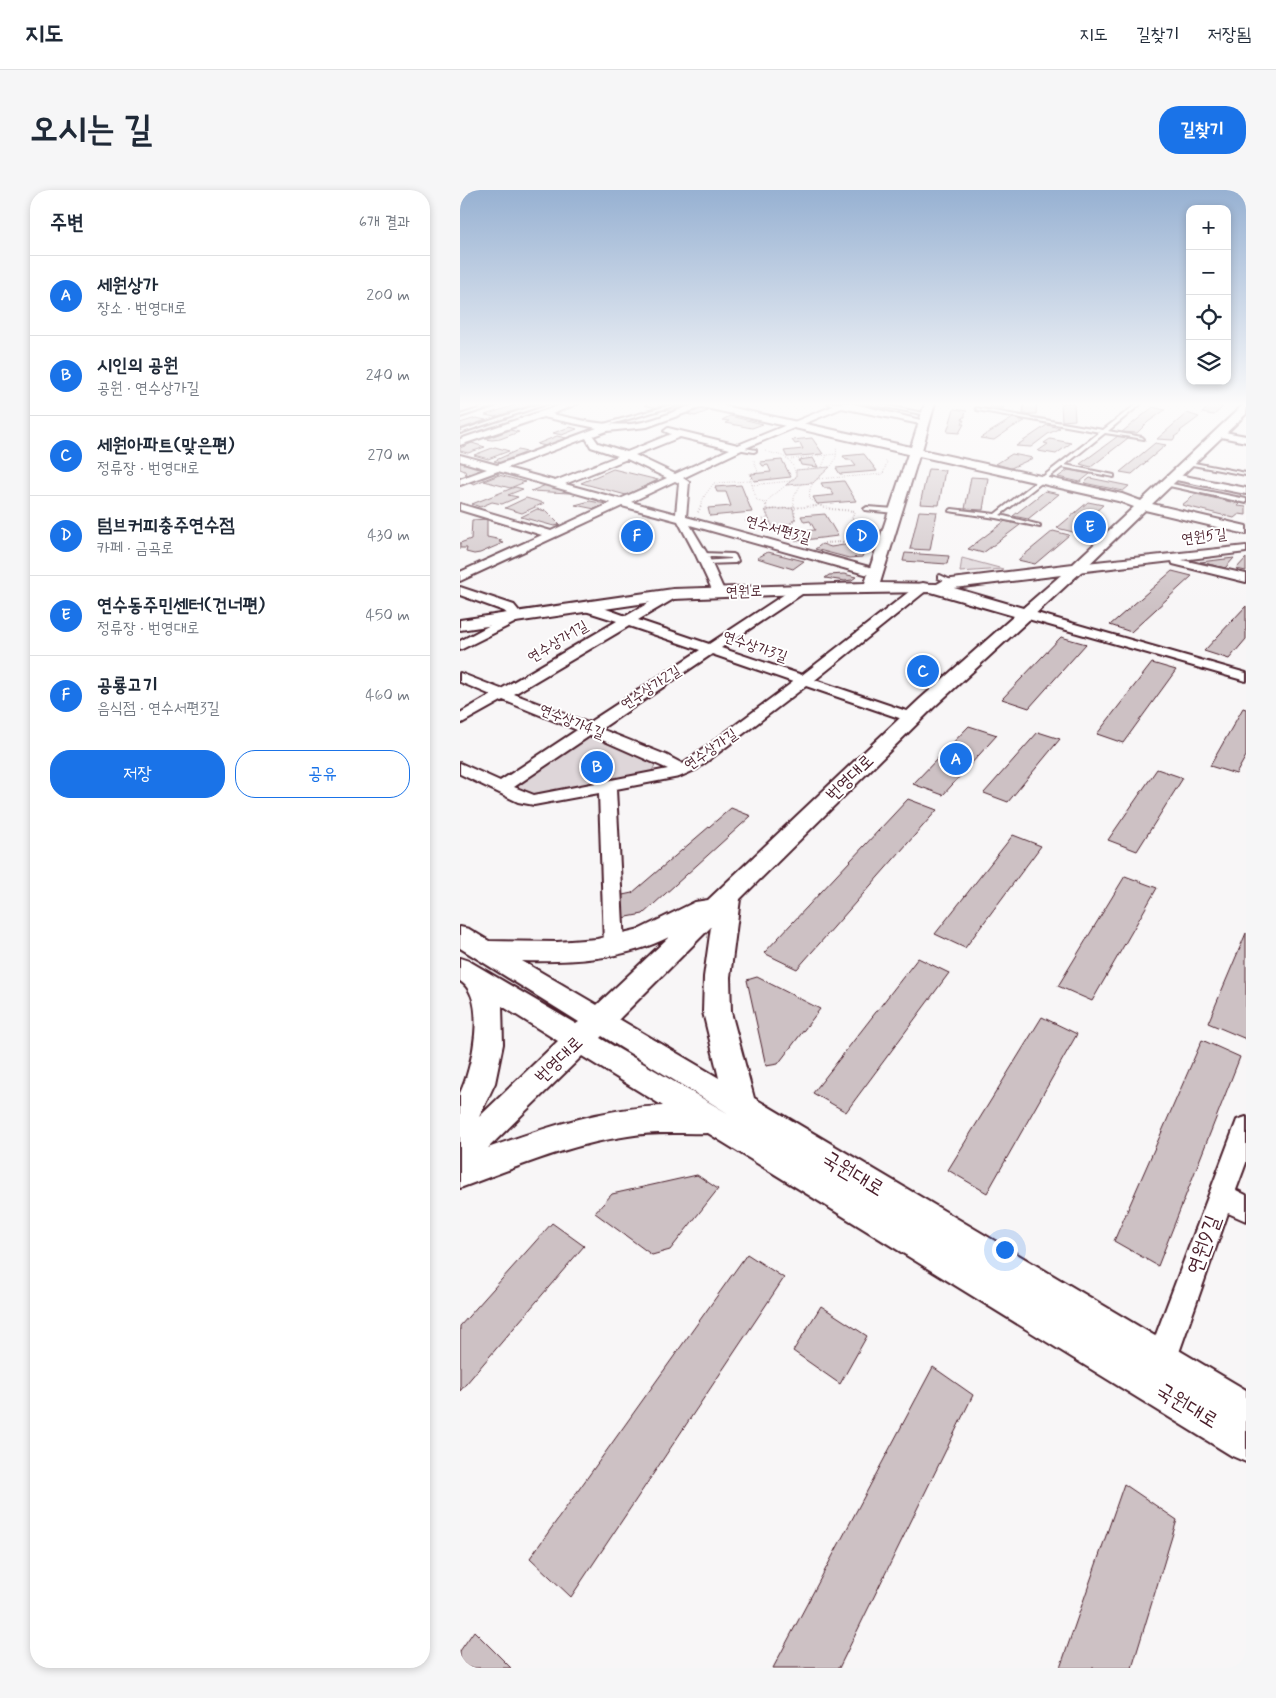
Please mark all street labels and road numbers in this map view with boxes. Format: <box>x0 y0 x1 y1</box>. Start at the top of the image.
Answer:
street label: 연수서편3길 <box>743 511 813 549</box>
street label: 연원5길 <box>1180 524 1228 550</box>
street label: 연원로 <box>726 581 762 603</box>
street label: 연수상가1길 <box>524 616 592 668</box>
street label: 연수상가3길 <box>720 627 790 667</box>
street label: 연수상가2길 <box>617 661 685 715</box>
street label: 연수상가4길 <box>536 700 608 744</box>
street label: 연수상가길 <box>681 724 741 776</box>
street label: 번영대로 <box>821 749 879 807</box>
street label: 번영대로 <box>530 1031 588 1089</box>
street label: 국원대로 <box>817 1145 889 1203</box>
street label: 연원9길 <box>1180 1211 1228 1278</box>
street label: 국원대로 <box>1151 1377 1223 1435</box>

